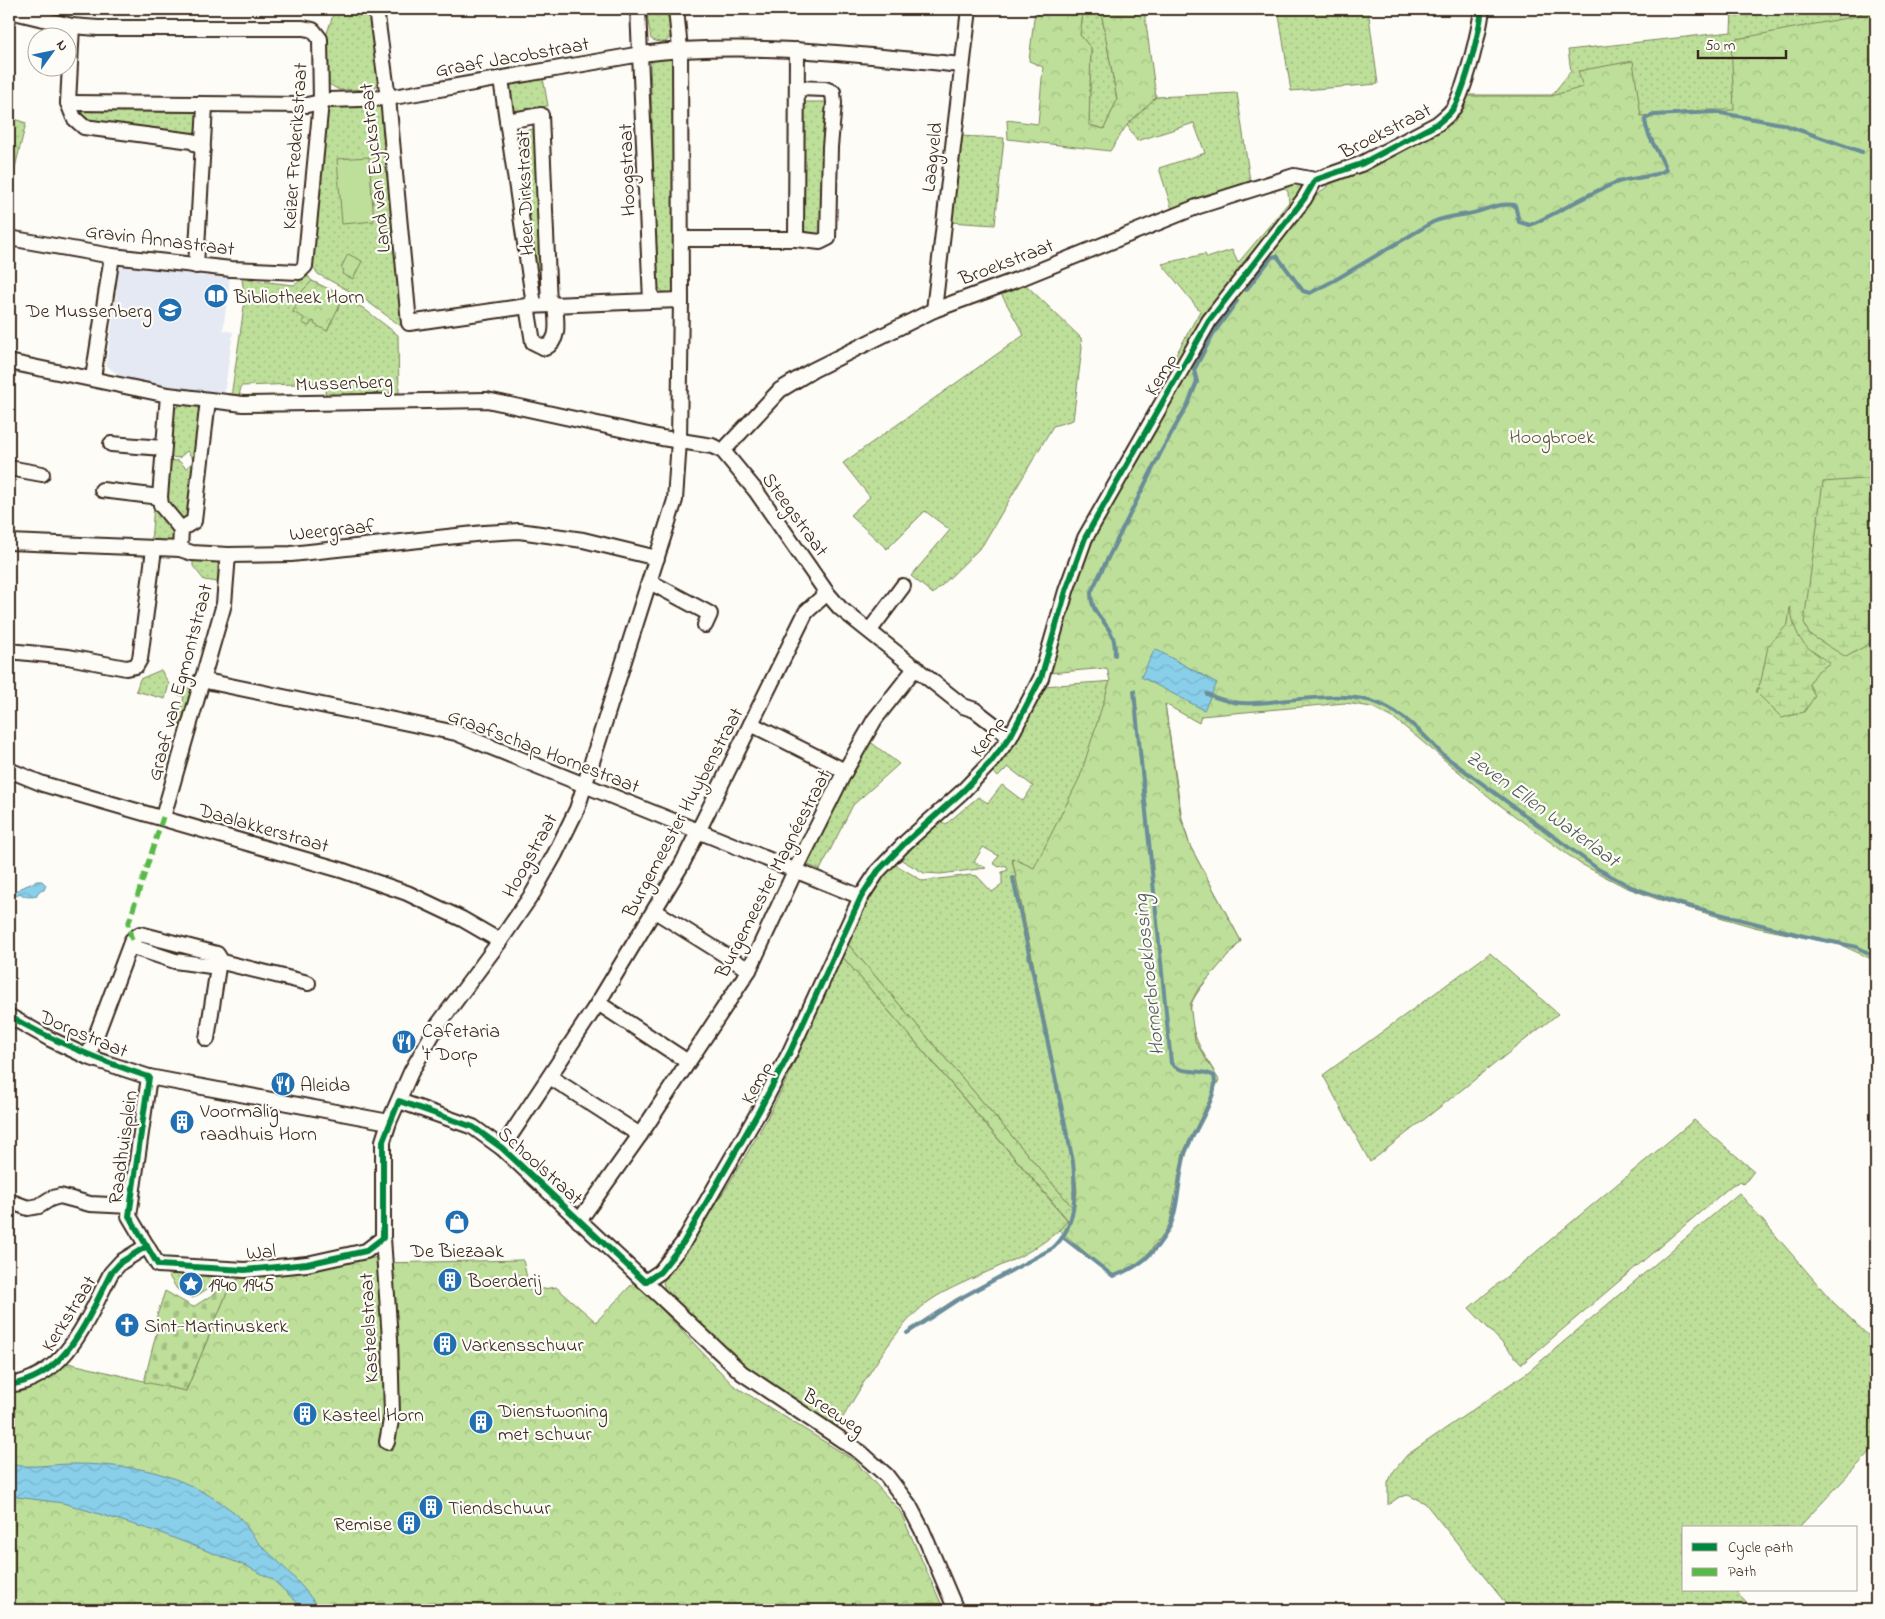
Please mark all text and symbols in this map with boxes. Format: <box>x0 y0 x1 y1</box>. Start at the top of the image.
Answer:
north arrow <box>28 28 78 78</box>
scale bar <box>1698 28 1785 60</box>
street label: Graaf Jacobstraat <box>433 31 592 86</box>
text: 50 m <box>1705 35 1736 57</box>
text: N <box>50 36 73 55</box>
street label: Keizer Frederikstraat <box>276 61 317 231</box>
street label: Land van Eyckstraat <box>353 81 400 254</box>
street label: Broekstraat <box>1334 97 1437 168</box>
street label: Laagveld <box>915 121 953 194</box>
street label: Hoogstraat <box>612 123 646 217</box>
street label: Heer Dirkstraat <box>510 129 543 256</box>
street label: Gravin Annastraat <box>83 218 236 265</box>
street label: Broekstraat <box>954 232 1059 295</box>
library icon: Bibliotheek Horn <box>203 283 229 309</box>
place label: Bibliotheek Horn <box>233 284 364 313</box>
school or university icon: De Mussenberg <box>157 297 183 323</box>
place label: De Mussenberg <box>25 298 152 328</box>
street label: Kemp <box>1138 348 1186 402</box>
street label: Mussenberg <box>295 368 393 402</box>
park label: Hoogbroek <box>1509 424 1595 454</box>
street label: Steegstraat <box>753 467 835 564</box>
street label: Weergraaf <box>288 513 377 551</box>
street label: Graaf van Egmontstraat <box>141 581 223 785</box>
street label: Graafschap Hornestraat <box>443 702 643 802</box>
street label: Burgemeester Huybenstraat <box>616 703 753 925</box>
street label: Kemp <box>964 711 1014 764</box>
water label: Zeven Ellen Waterlaat <box>1459 743 1627 877</box>
street label: Burgemeester Magnéestraat <box>708 765 841 985</box>
street label: Daalakkerstraat <box>194 797 332 862</box>
street label: Hoogstraat <box>496 808 567 904</box>
water label: Hornerbroeklossing <box>1127 892 1174 1057</box>
street label: Dorpstraat <box>33 1003 132 1067</box>
place label: Cafetaria 't Dorp <box>422 1018 500 1070</box>
restaurant icon: Cafetaria 't Dorp <box>391 1029 417 1055</box>
street label: Kemp <box>735 1056 782 1110</box>
restaurant icon: Aleida <box>270 1071 296 1097</box>
place label: Aleida <box>300 1072 350 1101</box>
street label: Raadhuisplein <box>102 1088 147 1206</box>
place label: Voormalig raadhuis Horn <box>199 1098 317 1150</box>
building icon: Voormalig raadhuis Horn <box>169 1109 195 1135</box>
street label: Schoolstraat <box>490 1121 589 1213</box>
shop icon: De Biezaak <box>444 1209 470 1235</box>
street label: Wal <box>245 1238 277 1269</box>
place label: De Biezaak <box>409 1238 504 1267</box>
building icon: Boerderij <box>437 1267 463 1293</box>
place label: Boerderij <box>467 1268 542 1297</box>
street label: Kerkstraat <box>35 1270 105 1358</box>
place icon: 1940 1945 <box>178 1271 204 1297</box>
place label: 1940 1945 <box>208 1272 274 1301</box>
street label: Kasteelstraat <box>353 1272 388 1384</box>
church icon: Sint-Martinuskerk <box>114 1312 140 1338</box>
place label: Sint-Martinuskerk <box>144 1313 288 1342</box>
building icon: Varkensschuur <box>432 1331 458 1357</box>
place label: Varkensschuur <box>461 1332 584 1361</box>
street label: Breeweg <box>795 1382 869 1445</box>
place label: Dienstwoning met schuur <box>497 1398 608 1450</box>
building icon: Kasteel Horn <box>292 1401 318 1427</box>
place label: Kasteel Horn <box>322 1402 424 1431</box>
building icon: Dienstwoning met schuur <box>468 1409 494 1435</box>
building icon: Tiendschuur <box>418 1494 444 1520</box>
place label: Tiendschuur <box>448 1495 551 1524</box>
building icon: Remise <box>396 1510 422 1536</box>
place label: Remise <box>334 1511 392 1540</box>
legend <box>1682 1526 1858 1592</box>
text: Cycle path <box>1728 1537 1793 1560</box>
text: Path <box>1728 1561 1756 1583</box>

